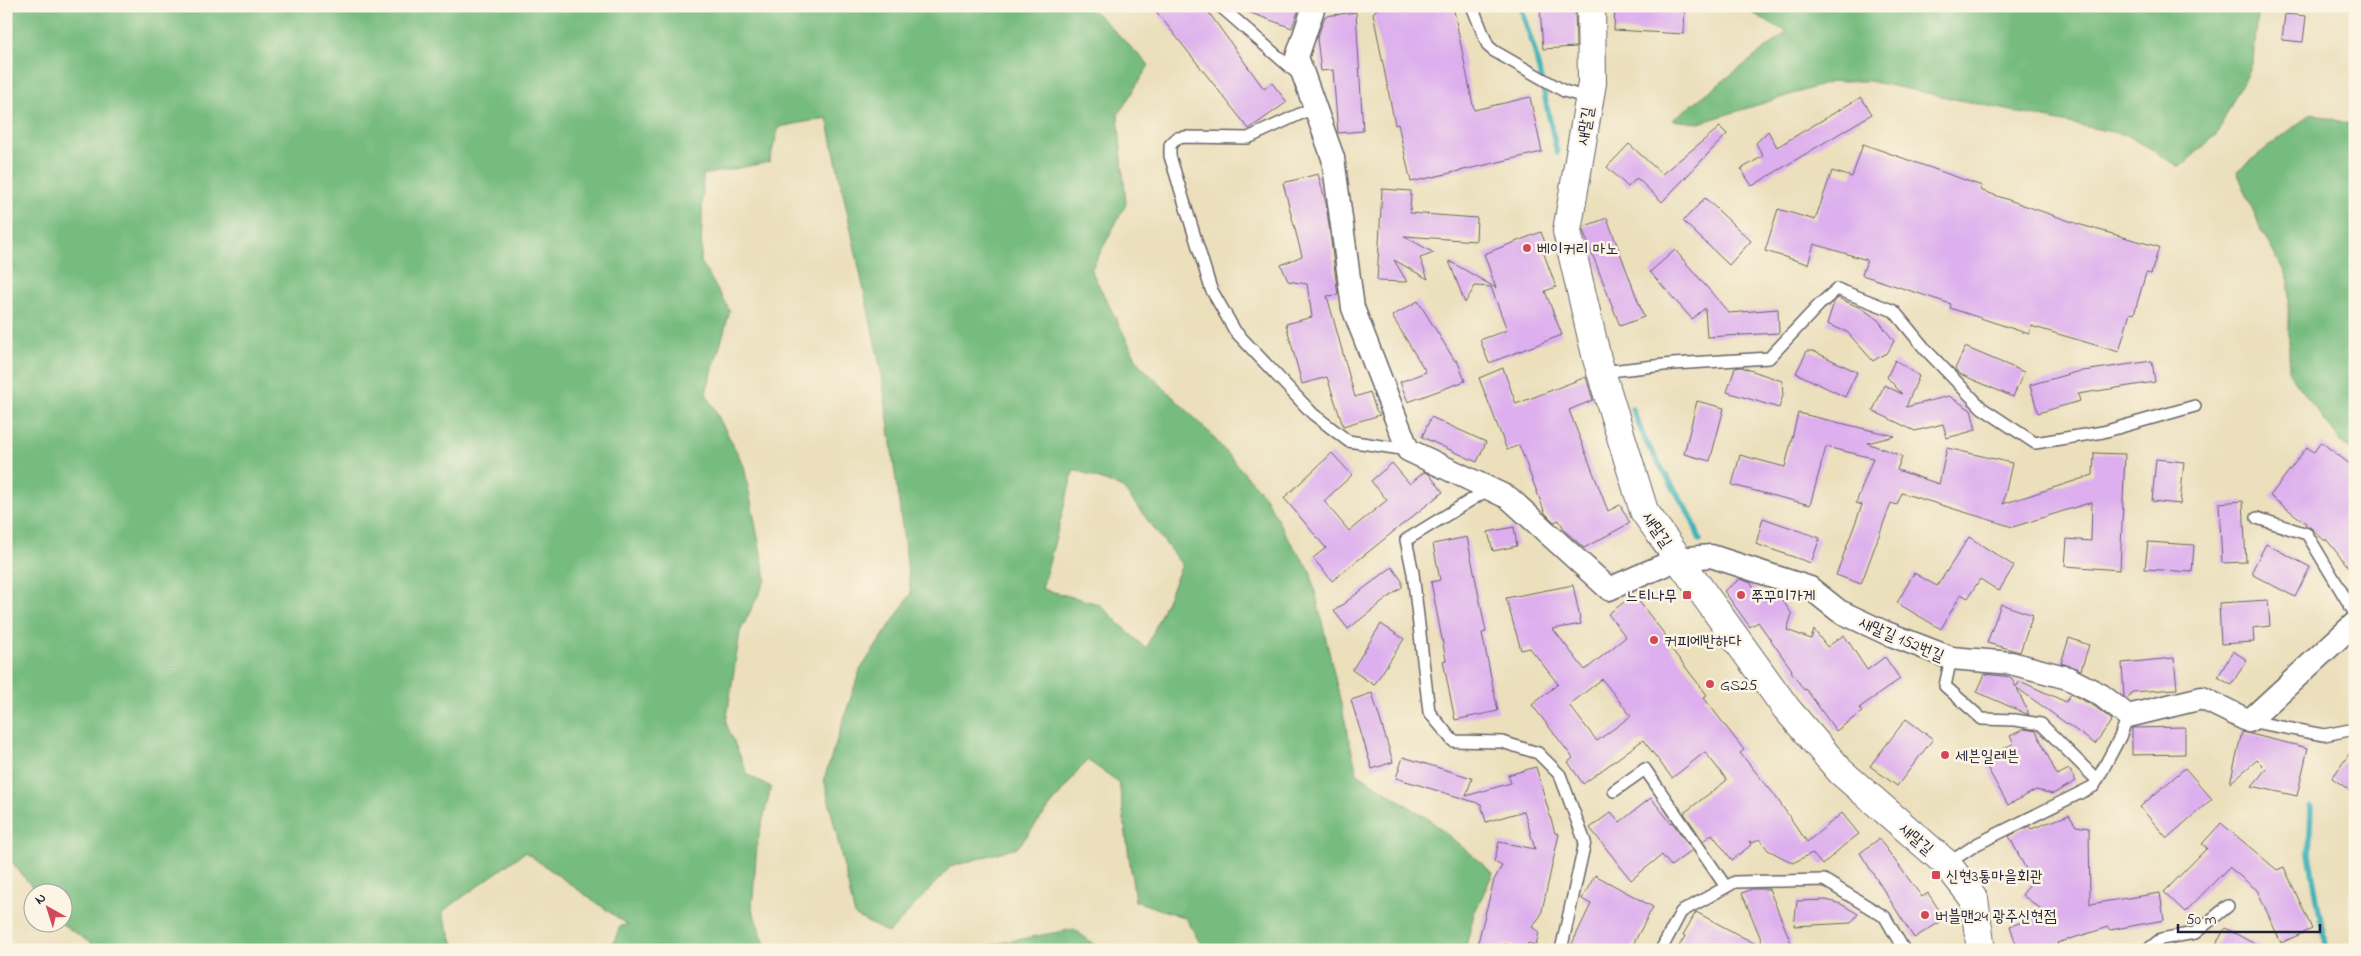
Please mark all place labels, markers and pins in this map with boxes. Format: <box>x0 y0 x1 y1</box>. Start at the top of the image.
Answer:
place label: 베이커리 마노 <box>1537 238 1618 262</box>
marker: 베이커리 마노 <box>1521 242 1533 254</box>
place label: 느티나무 <box>1626 585 1677 609</box>
place label: 쭈꾸미가게 <box>1751 585 1815 609</box>
marker: 느티나무 <box>1681 589 1693 601</box>
marker: 쭈꾸미가게 <box>1735 589 1747 601</box>
place label: 커피에반하다 <box>1664 630 1741 654</box>
marker: 커피에반하다 <box>1648 634 1660 646</box>
place label: GS25 <box>1720 674 1757 698</box>
marker: GS25 <box>1704 678 1716 690</box>
place label: 세븐일레븐 <box>1955 745 2019 769</box>
marker: 세븐일레븐 <box>1939 749 1951 761</box>
place label: 신현3통마을회관 <box>1946 865 2043 889</box>
marker: 신현3통마을회관 <box>1930 869 1942 881</box>
place label: 버블맨24 광주신현점 <box>1935 905 2057 929</box>
marker: 버블맨24 광주신현점 <box>1919 909 1931 921</box>

